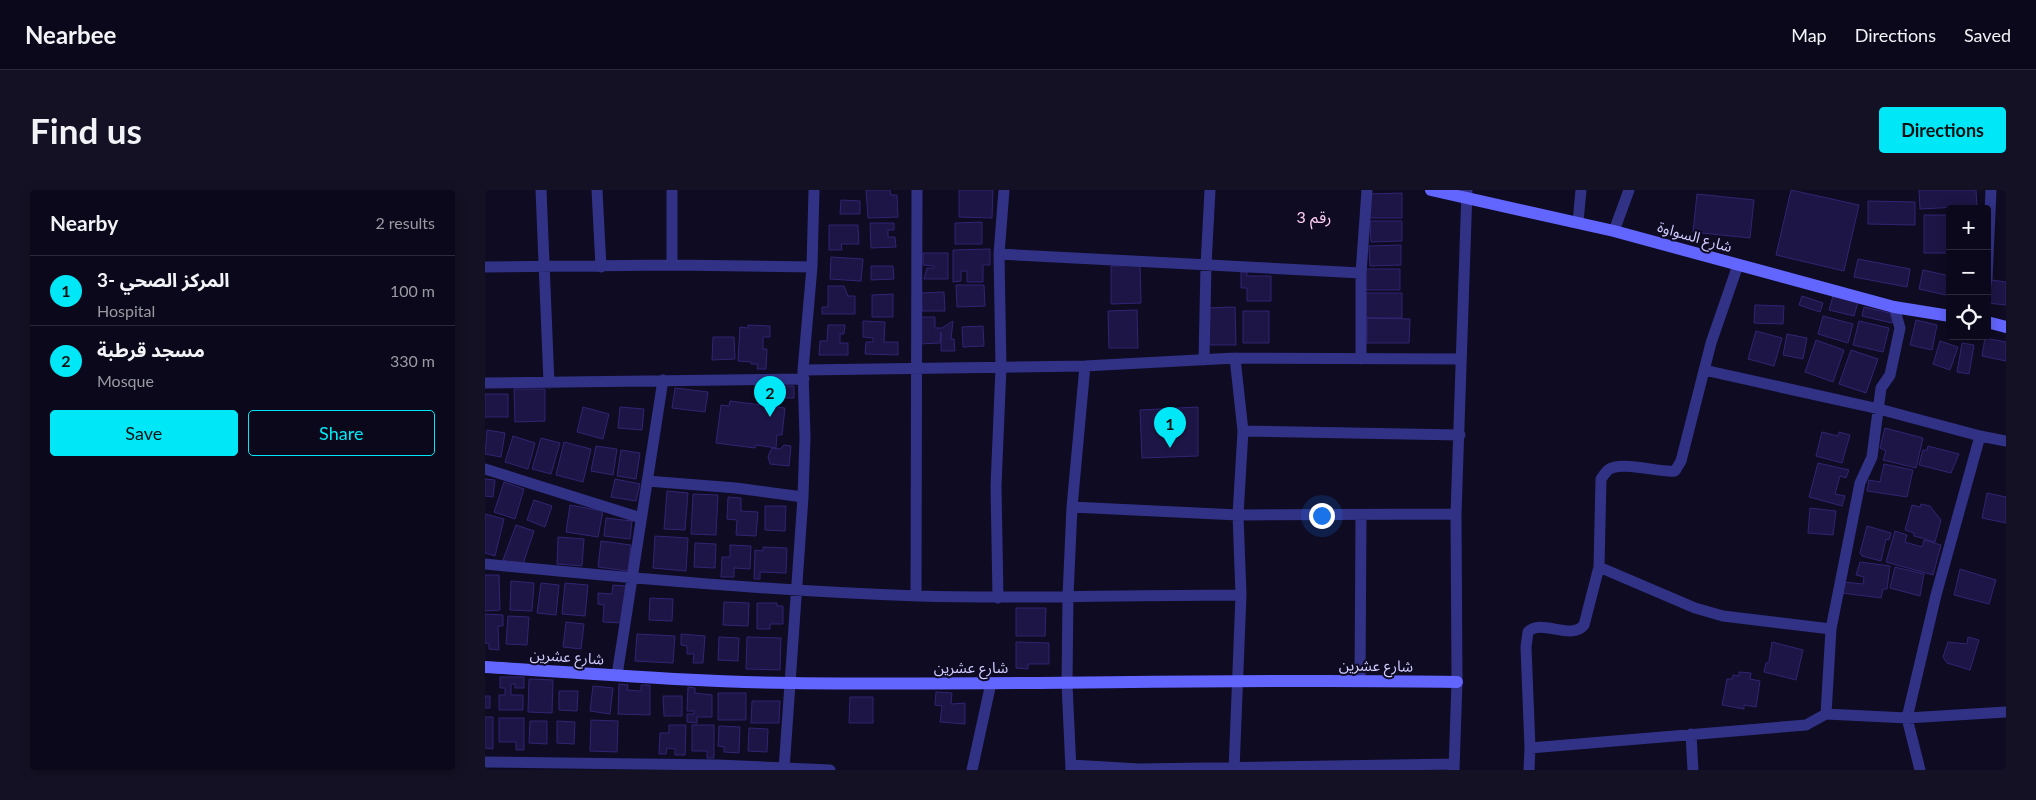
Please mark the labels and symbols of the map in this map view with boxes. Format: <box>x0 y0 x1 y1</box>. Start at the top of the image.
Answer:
district label: رقم 3 <box>1297 207 1331 230</box>
street label: شارع السواوة <box>1655 217 1735 259</box>
pin: 2 <box>754 376 786 417</box>
pin: 1 <box>1154 407 1186 448</box>
your location <box>1309 503 1335 529</box>
street label: شارع عشرين <box>529 644 605 672</box>
street label: شارع عشرين <box>1339 655 1414 679</box>
street label: شارع عشرين <box>934 658 1008 680</box>

